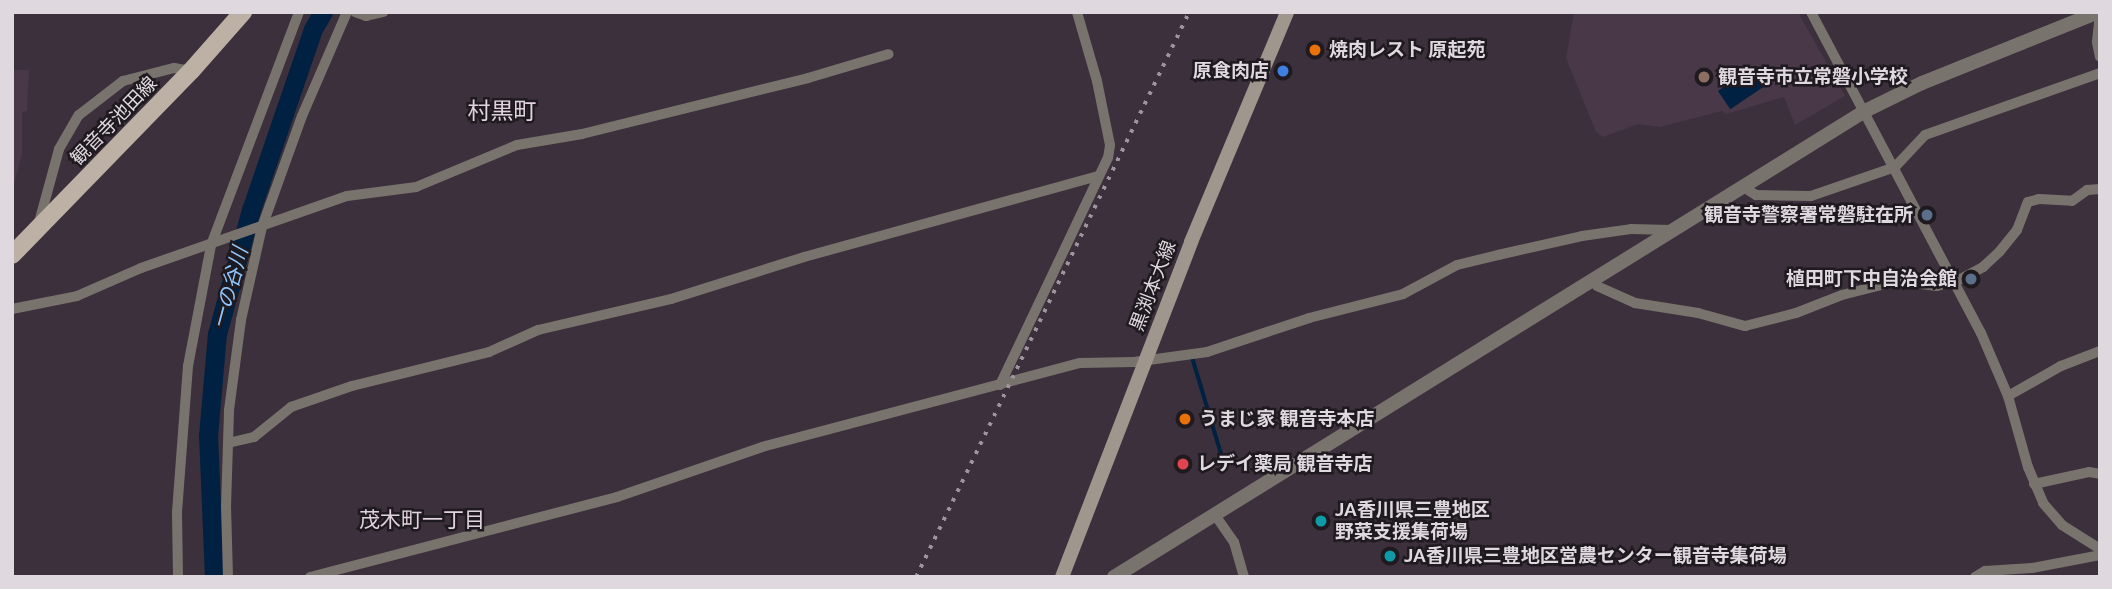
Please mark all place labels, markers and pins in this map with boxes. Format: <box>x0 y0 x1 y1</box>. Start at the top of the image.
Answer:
place label: 焼肉レスト 原起苑 <box>1329 39 1486 61</box>
marker: 焼肉レスト 原起苑 <box>1307 42 1323 58</box>
place label: 原食肉店 <box>1193 60 1269 82</box>
marker: 原食肉店 <box>1275 63 1291 79</box>
place label: 観音寺市立常磐小学校 <box>1718 66 1908 88</box>
marker: 観音寺市立常磐小学校 <box>1696 69 1712 85</box>
place label: 観音寺警察署常磐駐在所 <box>1704 204 1913 226</box>
marker: 観音寺警察署常磐駐在所 <box>1919 207 1935 223</box>
place label: 植田町下中自治会館 <box>1786 268 1957 290</box>
marker: 植田町下中自治会館 <box>1963 271 1979 287</box>
place label: うまじ家 観音寺本店 <box>1199 408 1375 430</box>
marker: うまじ家 観音寺本店 <box>1177 411 1193 427</box>
place label: レデイ薬局 観音寺店 <box>1197 453 1373 475</box>
marker: レデイ薬局 観音寺店 <box>1175 456 1191 472</box>
place label: JA香川県三豊地区 野菜支援集荷場 <box>1335 499 1490 543</box>
marker: JA香川県三豊地区 野菜支援集荷場 <box>1313 513 1329 529</box>
place label: JA香川県三豊地区営農センター観音寺集荷場 <box>1404 545 1787 567</box>
marker: JA香川県三豊地区営農センター観音寺集荷場 <box>1382 548 1398 564</box>

